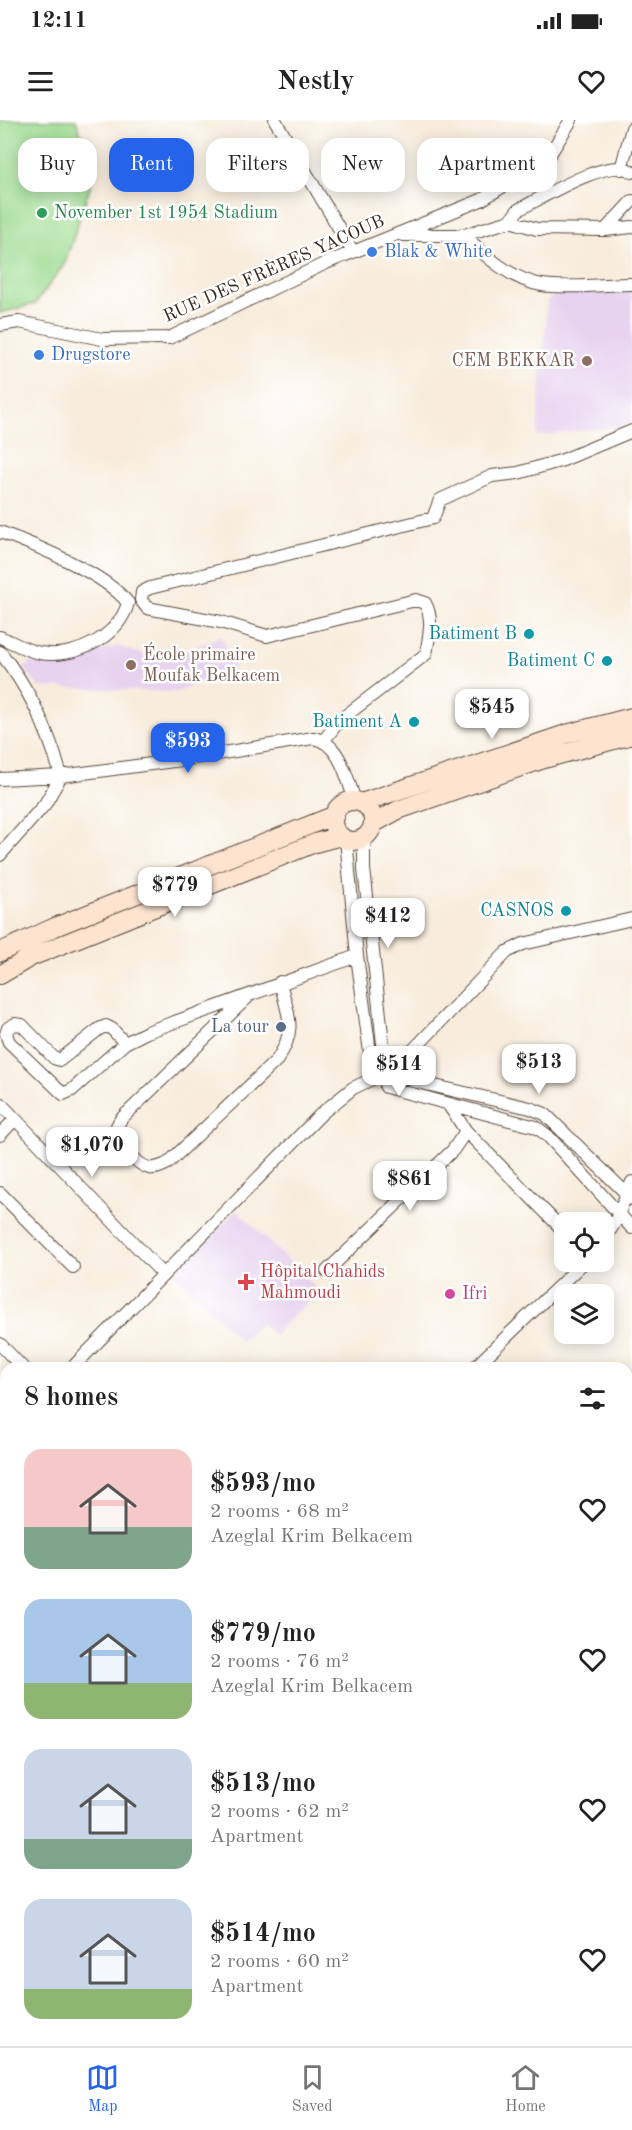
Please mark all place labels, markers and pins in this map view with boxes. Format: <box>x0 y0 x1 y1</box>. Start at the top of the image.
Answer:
place label: November 1st 1954 Stadium <box>54 204 278 222</box>
marker: November 1st 1954 Stadium <box>35 206 49 220</box>
place label: Blak & White <box>384 243 492 261</box>
marker: Blak & White <box>365 245 379 259</box>
place label: Drugstore <box>51 346 130 364</box>
marker: Drugstore <box>32 348 46 362</box>
place label: CEM BEKKAR <box>452 352 575 370</box>
marker: CEM BEKKAR <box>580 354 594 368</box>
place label: Batiment B <box>428 625 517 643</box>
marker: Batiment B <box>522 627 536 641</box>
place label: École primaire Moufak Belkacem <box>143 642 280 685</box>
place label: Batiment C <box>507 652 595 670</box>
marker: Batiment C <box>600 654 614 668</box>
marker: École primaire Moufak Belkacem <box>124 658 138 672</box>
pin: $545 <box>456 689 528 740</box>
place label: Batiment A <box>312 713 402 731</box>
marker: Batiment A <box>407 715 421 729</box>
pin: $593 <box>152 723 224 774</box>
pin: $779 <box>139 867 211 918</box>
pin: $412 <box>352 898 424 949</box>
place label: CASNOS <box>480 902 554 920</box>
marker: CASNOS <box>559 904 573 918</box>
place label: La tour <box>211 1018 270 1036</box>
marker: La tour <box>274 1020 288 1034</box>
pin: $513 <box>503 1044 575 1095</box>
pin: $514 <box>363 1046 435 1097</box>
pin: $1,070 <box>43 1127 141 1178</box>
pin: $861 <box>374 1161 446 1212</box>
place label: Hôpital Chahids Mahmoudi <box>260 1263 385 1302</box>
marker: Hôpital Chahids Mahmoudi <box>237 1273 255 1291</box>
place label: Ifri <box>462 1285 487 1303</box>
marker: Ifri <box>443 1287 457 1301</box>

